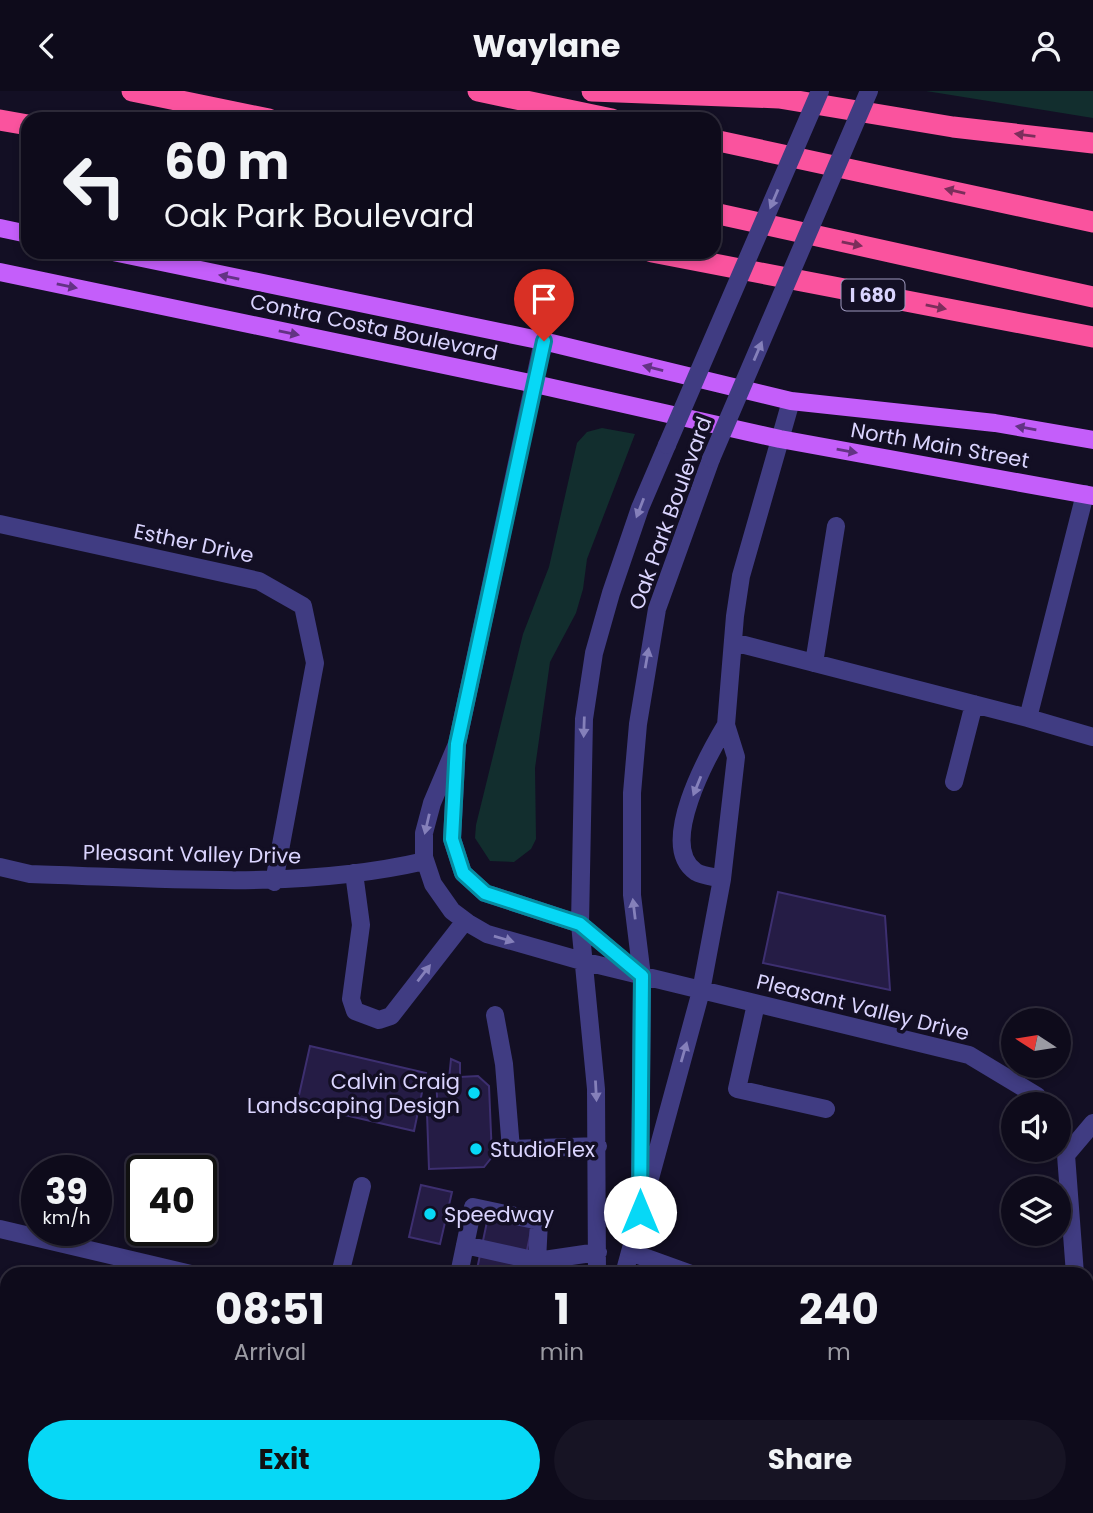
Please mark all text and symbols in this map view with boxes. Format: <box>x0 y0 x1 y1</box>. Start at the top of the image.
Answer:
text: Waylane <box>472 23 621 68</box>
icon: back <box>28 27 66 65</box>
icon: person <box>1027 27 1065 65</box>
text: 60 m <box>164 128 289 196</box>
one-way arrow <box>1014 129 1036 140</box>
icon: left <box>49 140 140 231</box>
one-way arrow <box>944 186 966 197</box>
one-way arrow <box>768 188 779 209</box>
text: Oak Park Boulevard <box>164 193 474 238</box>
one-way arrow <box>841 238 863 249</box>
pin <box>514 269 574 341</box>
one-way arrow <box>218 271 240 282</box>
road number: I 680 <box>842 279 904 311</box>
one-way arrow <box>56 280 78 291</box>
icon: arrive <box>525 280 563 318</box>
street label: Contra Costa Boulevard <box>248 287 500 367</box>
one-way arrow <box>925 302 947 313</box>
one-way arrow <box>278 327 300 338</box>
one-way arrow <box>752 341 763 362</box>
one-way arrow <box>642 362 664 373</box>
street label: Oak Park Boulevard <box>622 412 718 614</box>
street label: North Main Street <box>848 415 1032 475</box>
one-way arrow <box>1015 422 1037 433</box>
one-way arrow <box>836 446 858 457</box>
one-way arrow <box>635 497 646 518</box>
street label: Esther Drive <box>131 516 257 570</box>
one-way arrow <box>642 647 653 669</box>
one-way arrow <box>579 716 590 738</box>
one-way arrow <box>691 776 702 797</box>
one-way arrow <box>421 813 432 835</box>
street label: Pleasant Valley Drive <box>83 838 301 870</box>
one-way arrow <box>628 897 639 919</box>
one-way arrow <box>493 934 515 945</box>
one-way arrow <box>416 965 431 982</box>
street label: Pleasant Valley Drive <box>754 967 972 1047</box>
north arrow <box>1001 1008 1071 1078</box>
map controls <box>1001 1008 1071 1246</box>
one-way arrow <box>679 1041 690 1063</box>
place label: Calvin Craig Landscaping Design <box>247 1067 460 1120</box>
one-way arrow <box>591 1080 602 1102</box>
marker: Calvin Craig Landscaping Design <box>466 1085 482 1101</box>
button: sound <box>1001 1092 1071 1162</box>
place label: StudioFlex <box>490 1135 595 1164</box>
marker: StudioFlex <box>468 1141 484 1157</box>
speed limit sign: 40 <box>126 1155 217 1246</box>
text: 39 <box>45 1167 88 1216</box>
position arrow <box>603 1175 677 1249</box>
button: layers <box>1001 1176 1071 1246</box>
place label: Speedway <box>444 1200 554 1229</box>
text: km/h <box>43 1205 90 1230</box>
marker: Speedway <box>422 1206 438 1222</box>
text: 08:51 <box>215 1280 325 1339</box>
text: 1 <box>554 1280 570 1339</box>
text: 240 <box>799 1280 879 1339</box>
text: Arrival <box>234 1336 306 1368</box>
text: min <box>540 1336 584 1368</box>
text: m <box>827 1336 851 1368</box>
button: Exit <box>28 1420 540 1500</box>
button: Share <box>554 1420 1066 1500</box>

